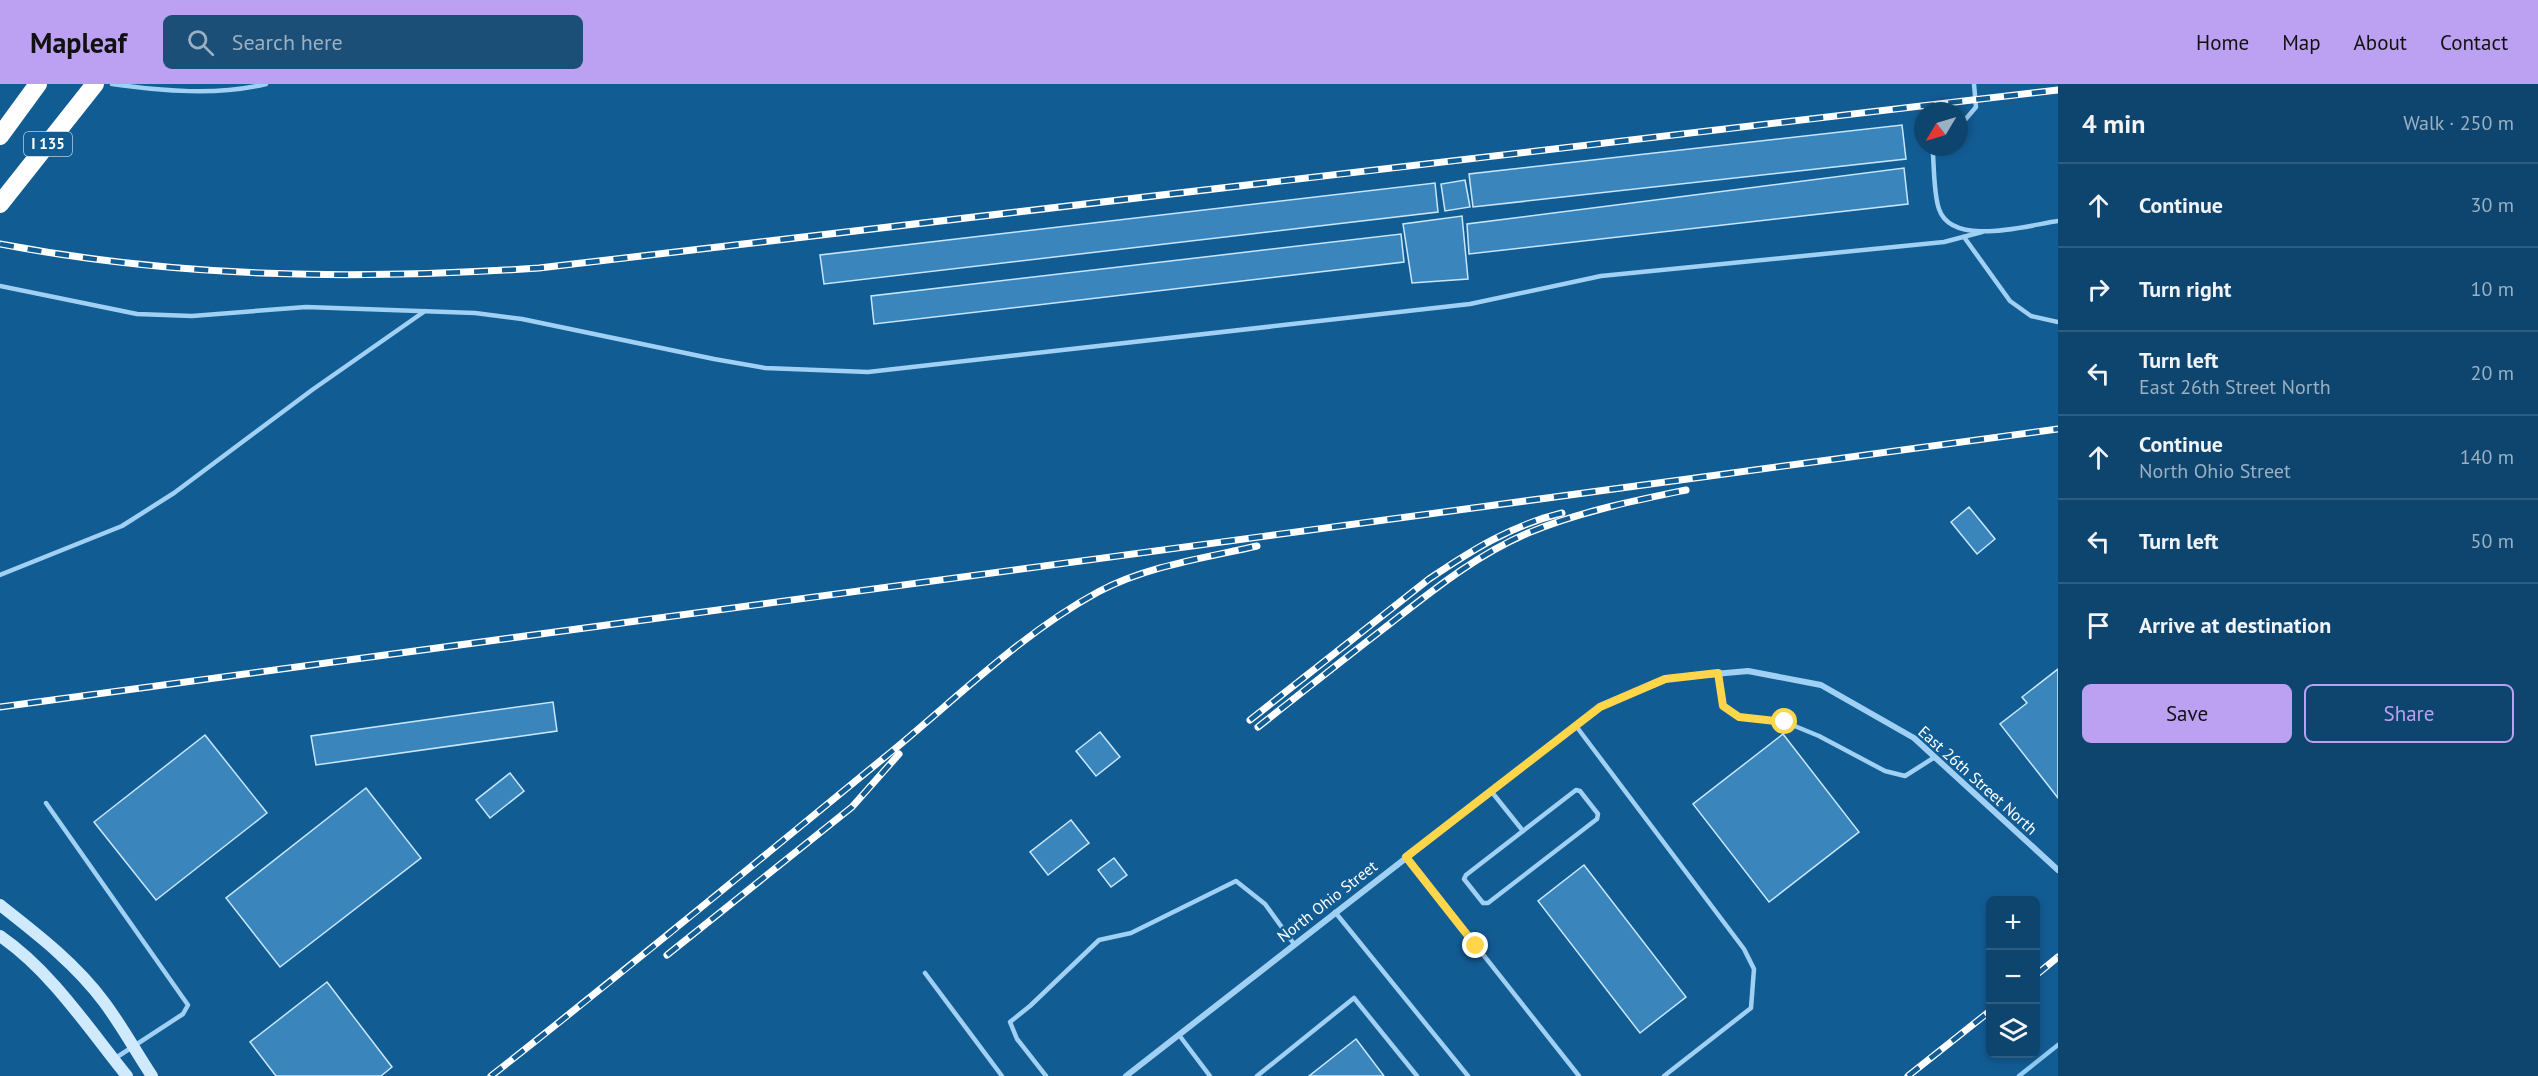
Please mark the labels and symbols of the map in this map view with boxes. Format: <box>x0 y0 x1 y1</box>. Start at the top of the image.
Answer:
north arrow <box>1914 102 1968 156</box>
road number: I 135 <box>24 132 72 156</box>
route start <box>1771 708 1797 734</box>
street label: East 26th Street North <box>1914 721 2042 839</box>
street label: North Ohio Street <box>1273 855 1381 946</box>
route end <box>1462 932 1488 958</box>

